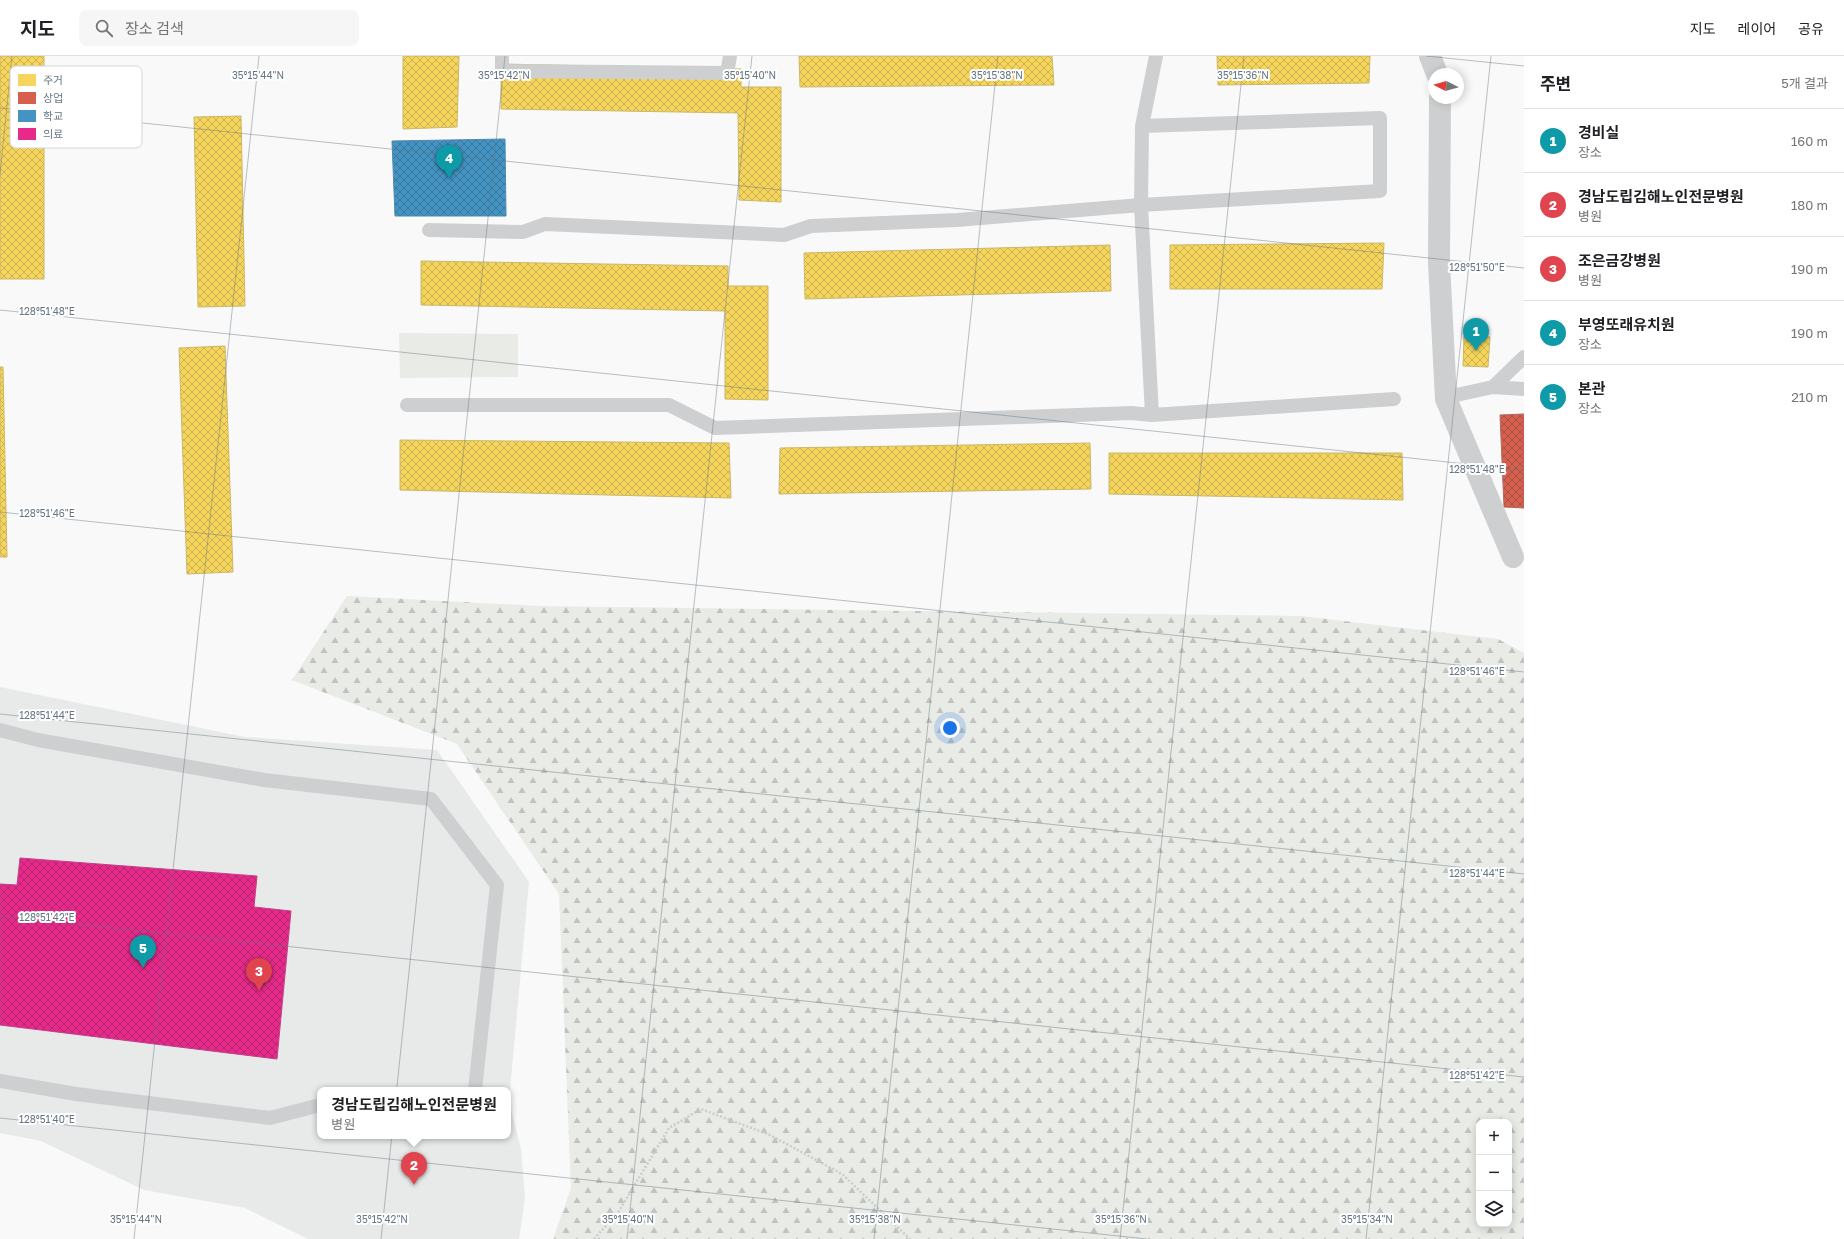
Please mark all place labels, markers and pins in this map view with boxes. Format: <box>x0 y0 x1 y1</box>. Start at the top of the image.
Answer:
pin: 4 <box>436 145 462 178</box>
pin: 1 <box>1463 318 1489 351</box>
pin: 5 <box>130 935 156 968</box>
pin: 3 <box>246 958 272 991</box>
pin: 2 <box>401 1152 427 1185</box>

